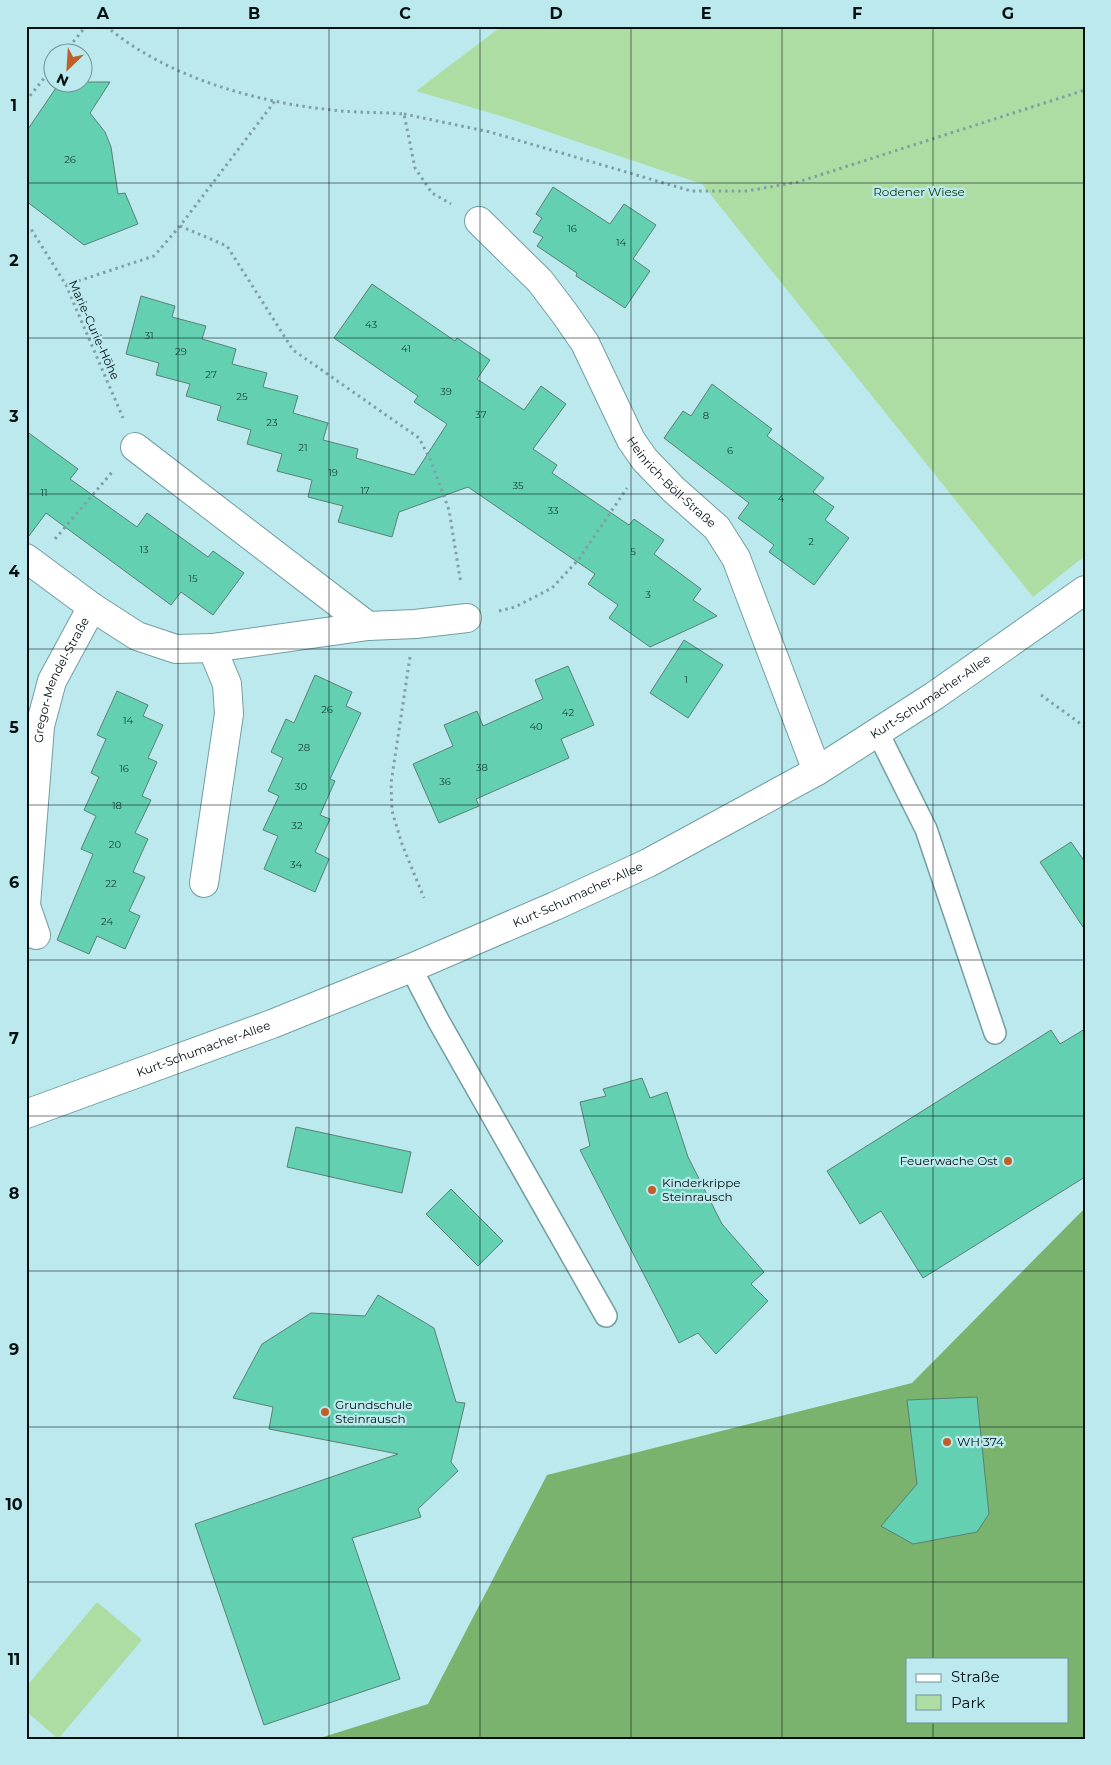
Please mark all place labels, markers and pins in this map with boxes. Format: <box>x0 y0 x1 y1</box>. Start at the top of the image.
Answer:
place label: Feuerwache Ost <box>900 1153 998 1168</box>
marker: Feuerwache Ost <box>1002 1155 1014 1167</box>
place label: Kinderkrippe Steinrausch <box>662 1175 741 1204</box>
marker: Kinderkrippe Steinrausch <box>646 1184 658 1196</box>
place label: Grundschule Steinrausch <box>335 1397 413 1426</box>
marker: Grundschule Steinrausch <box>319 1406 331 1418</box>
place label: WH 374 <box>957 1434 1004 1449</box>
marker: WH 374 <box>941 1436 953 1448</box>

